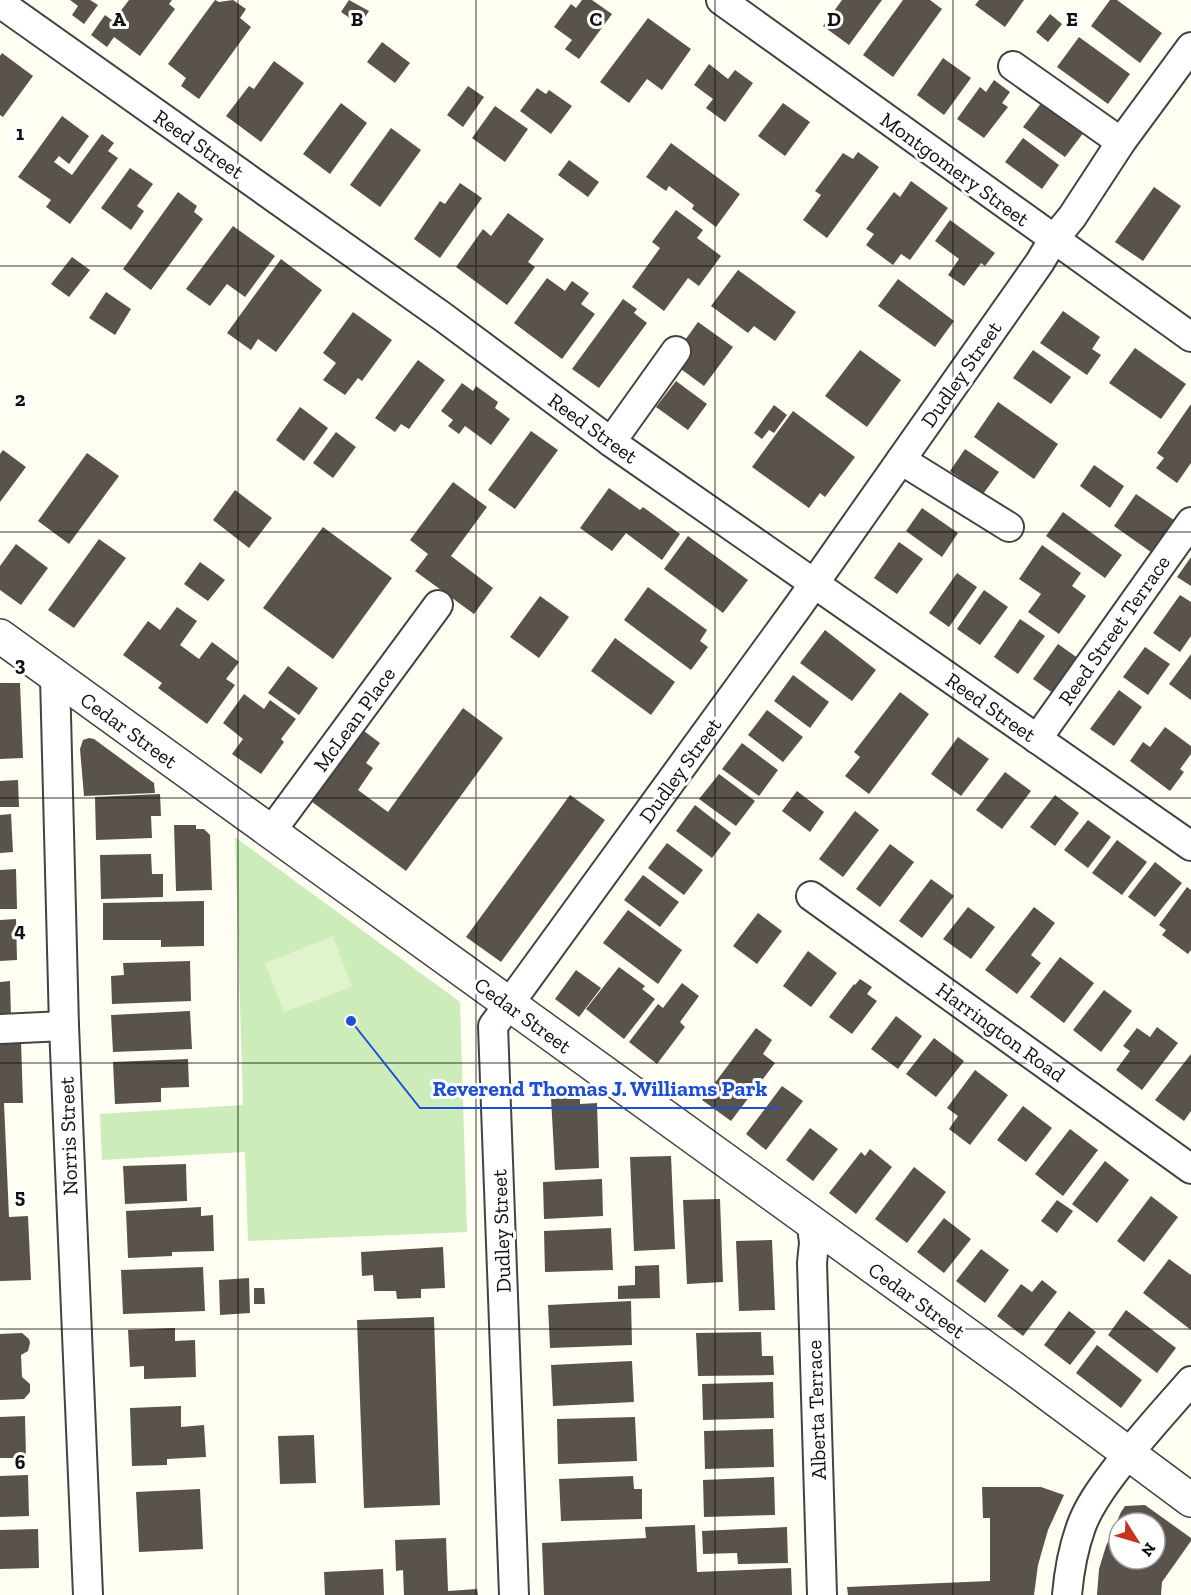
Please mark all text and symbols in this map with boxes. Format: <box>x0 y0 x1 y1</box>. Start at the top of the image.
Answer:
text: A <box>112 7 126 31</box>
text: B <box>351 7 363 31</box>
text: C <box>590 7 603 31</box>
text: D <box>827 7 841 31</box>
text: E <box>1066 7 1078 31</box>
street label: Reed Street <box>149 104 249 184</box>
street label: Montgomery Street <box>876 107 1035 232</box>
text: 1 <box>16 121 24 145</box>
street label: Dudley Street <box>915 316 1007 432</box>
text: 2 <box>15 387 26 411</box>
street label: Reed Street <box>544 387 643 469</box>
street label: Reed Street Terrace <box>1053 550 1175 710</box>
text: 3 <box>15 652 26 676</box>
street label: McLean Place <box>308 662 400 776</box>
street label: Reed Street <box>941 667 1041 747</box>
street label: Cedar Street <box>76 686 183 774</box>
street label: Dudley Street <box>634 713 727 827</box>
text: 4 <box>14 918 26 942</box>
street label: Cedar Street <box>470 971 577 1059</box>
street label: Harrington Road <box>932 977 1071 1087</box>
callout: Reverend Thomas J. Williams Park <box>420 1068 780 1108</box>
text: Reverend Thomas J. Williams Park <box>433 1075 767 1102</box>
street label: Norris Street <box>53 1076 83 1196</box>
street label: Dudley Street <box>486 1169 516 1293</box>
text: 5 <box>15 1184 25 1208</box>
street label: Cedar Street <box>864 1256 971 1344</box>
street label: Alberta Terrace <box>801 1339 831 1481</box>
text: 6 <box>15 1450 26 1474</box>
north arrow <box>1107 1511 1167 1571</box>
text: N <box>1137 1539 1160 1560</box>

